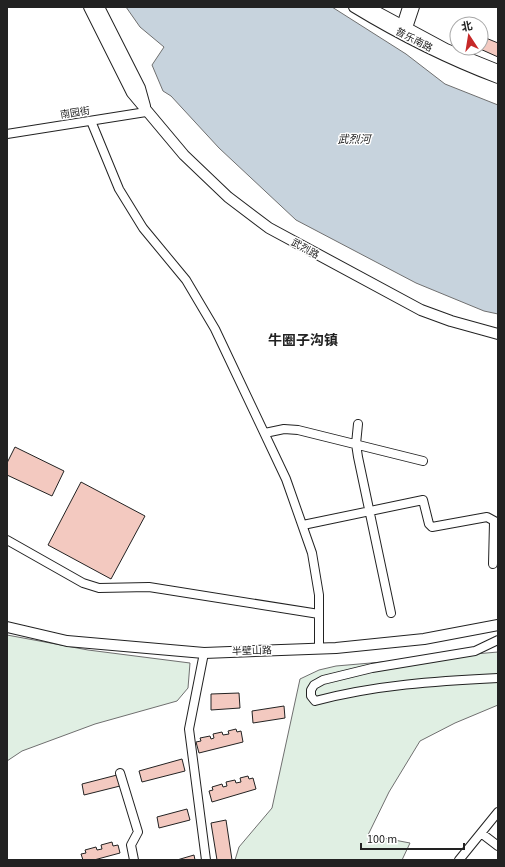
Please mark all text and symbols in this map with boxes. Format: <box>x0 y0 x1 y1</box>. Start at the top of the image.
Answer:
north arrow <box>449 16 489 56</box>
text: 北 <box>460 18 474 35</box>
street label: 普乐南路 <box>393 25 435 55</box>
street label: 南园街 <box>59 104 91 122</box>
water label: 武烈河 <box>338 132 372 147</box>
street label: 武烈路 <box>288 236 322 262</box>
district label: 牛圈子沟镇 <box>268 331 338 351</box>
street label: 半壁山路 <box>232 643 272 659</box>
scale bar <box>361 825 464 851</box>
text: 100 m <box>367 831 397 848</box>

